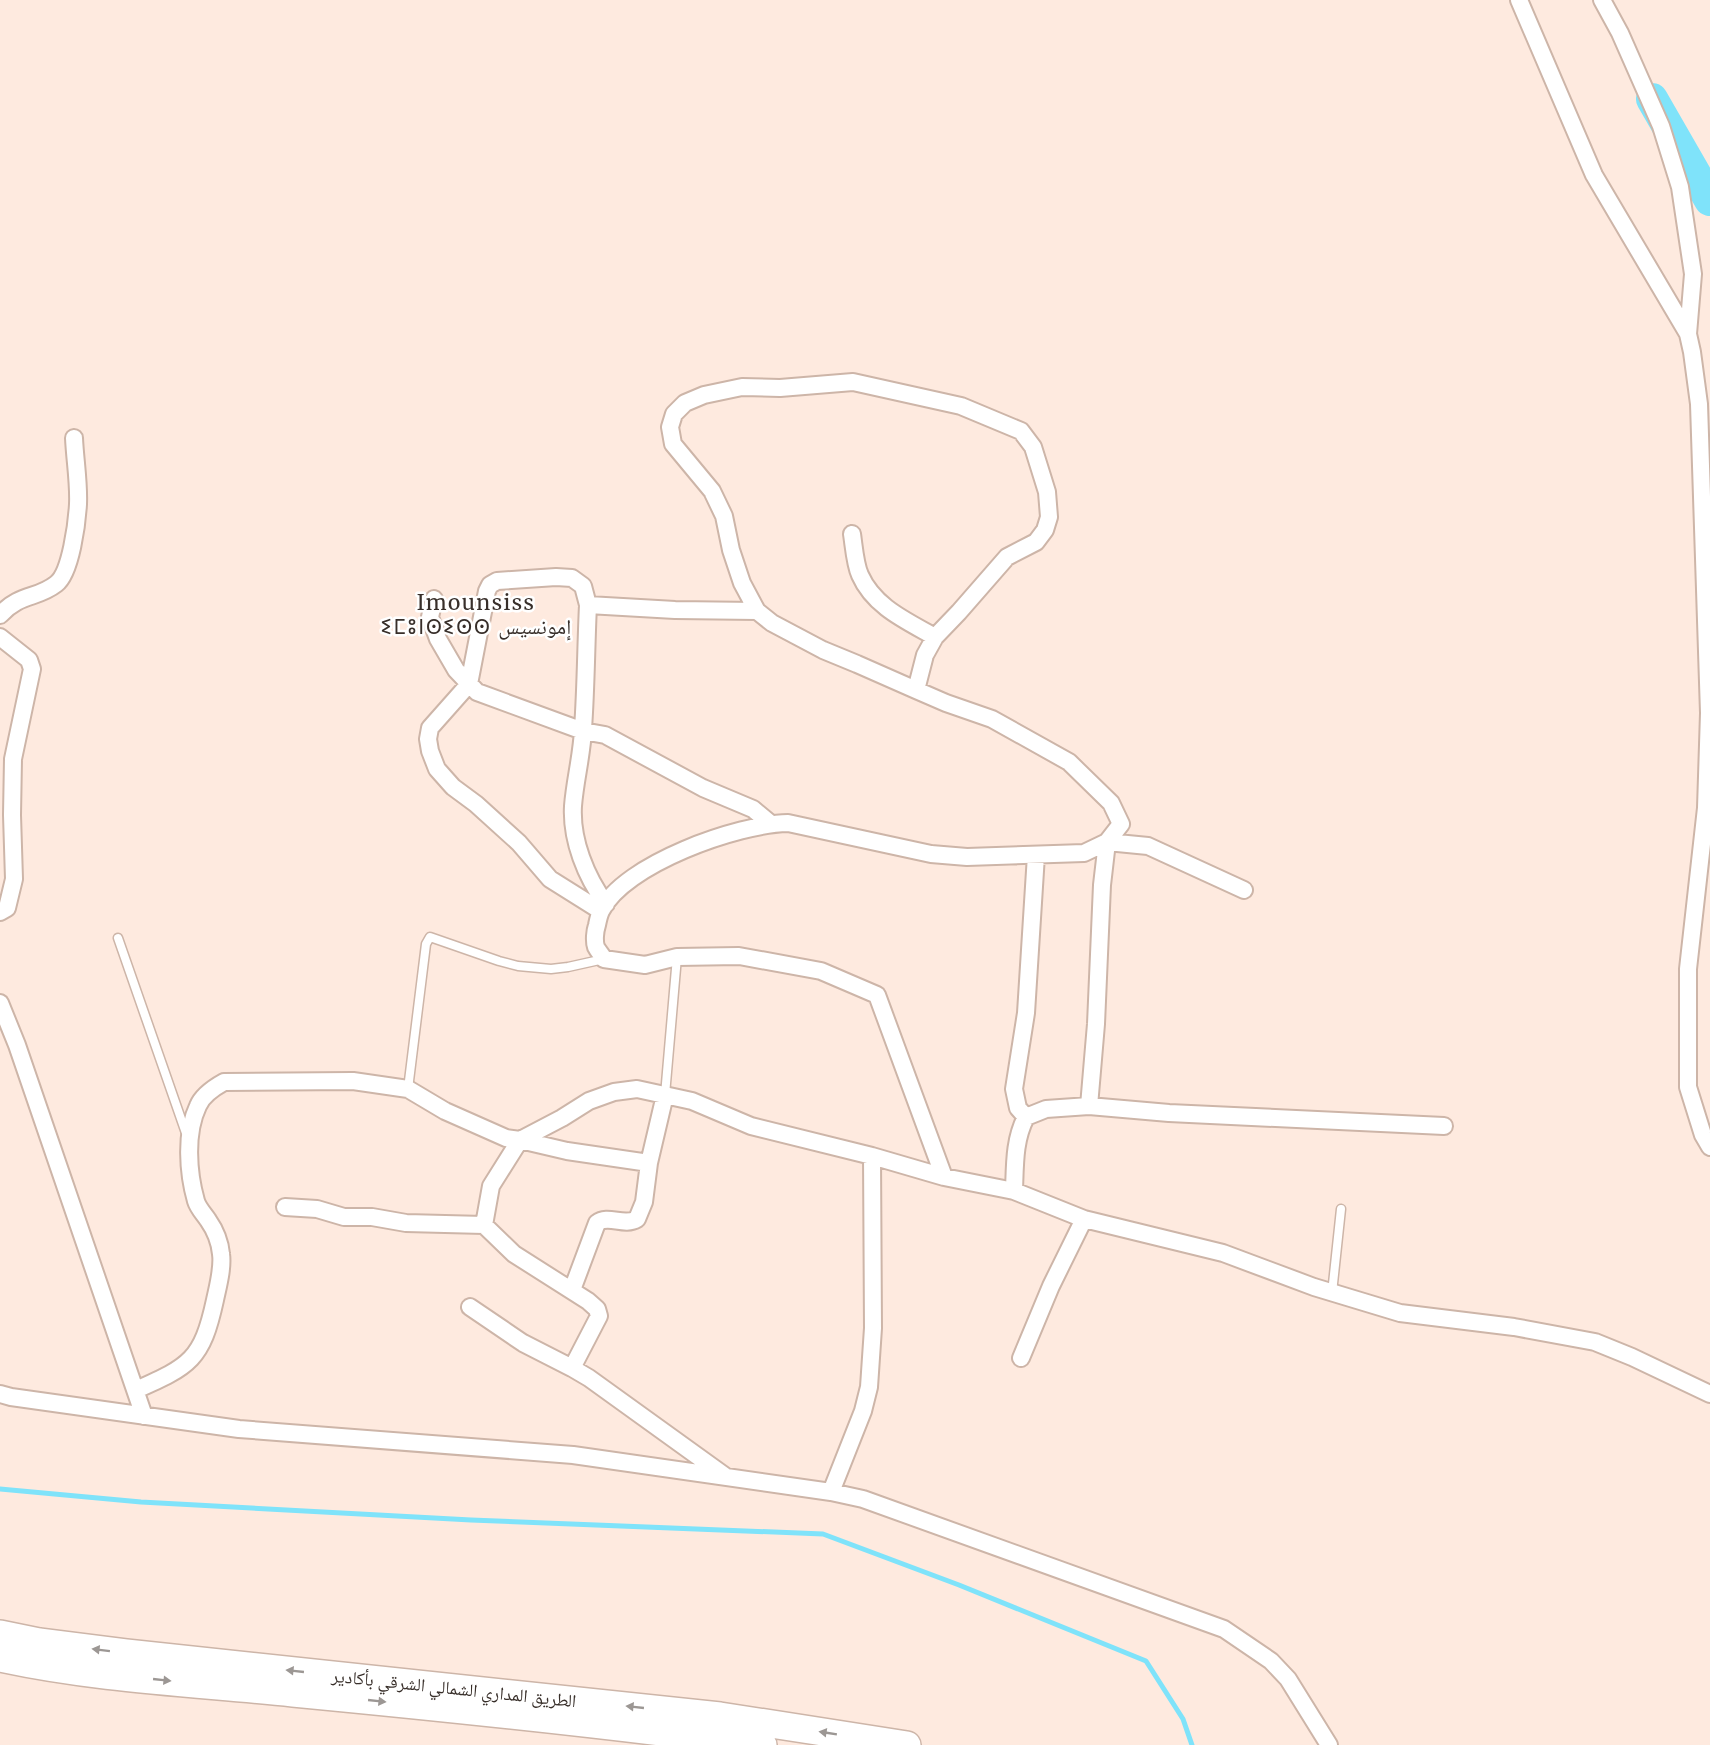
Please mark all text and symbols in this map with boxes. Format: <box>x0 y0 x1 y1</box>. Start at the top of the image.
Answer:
district label: Imounsiss ⵉⵎⵓⵏⵙⵉⵙⵙ إمونسيس <box>381 589 571 641</box>
one-way arrow <box>92 1645 111 1655</box>
street label: الطريق المداري الشمالي الشرقي بأكادير <box>329 1664 577 1716</box>
one-way arrow <box>285 1666 304 1676</box>
one-way arrow <box>152 1675 171 1685</box>
one-way arrow <box>367 1696 386 1706</box>
one-way arrow <box>626 1702 645 1712</box>
one-way arrow <box>819 1728 838 1737</box>

